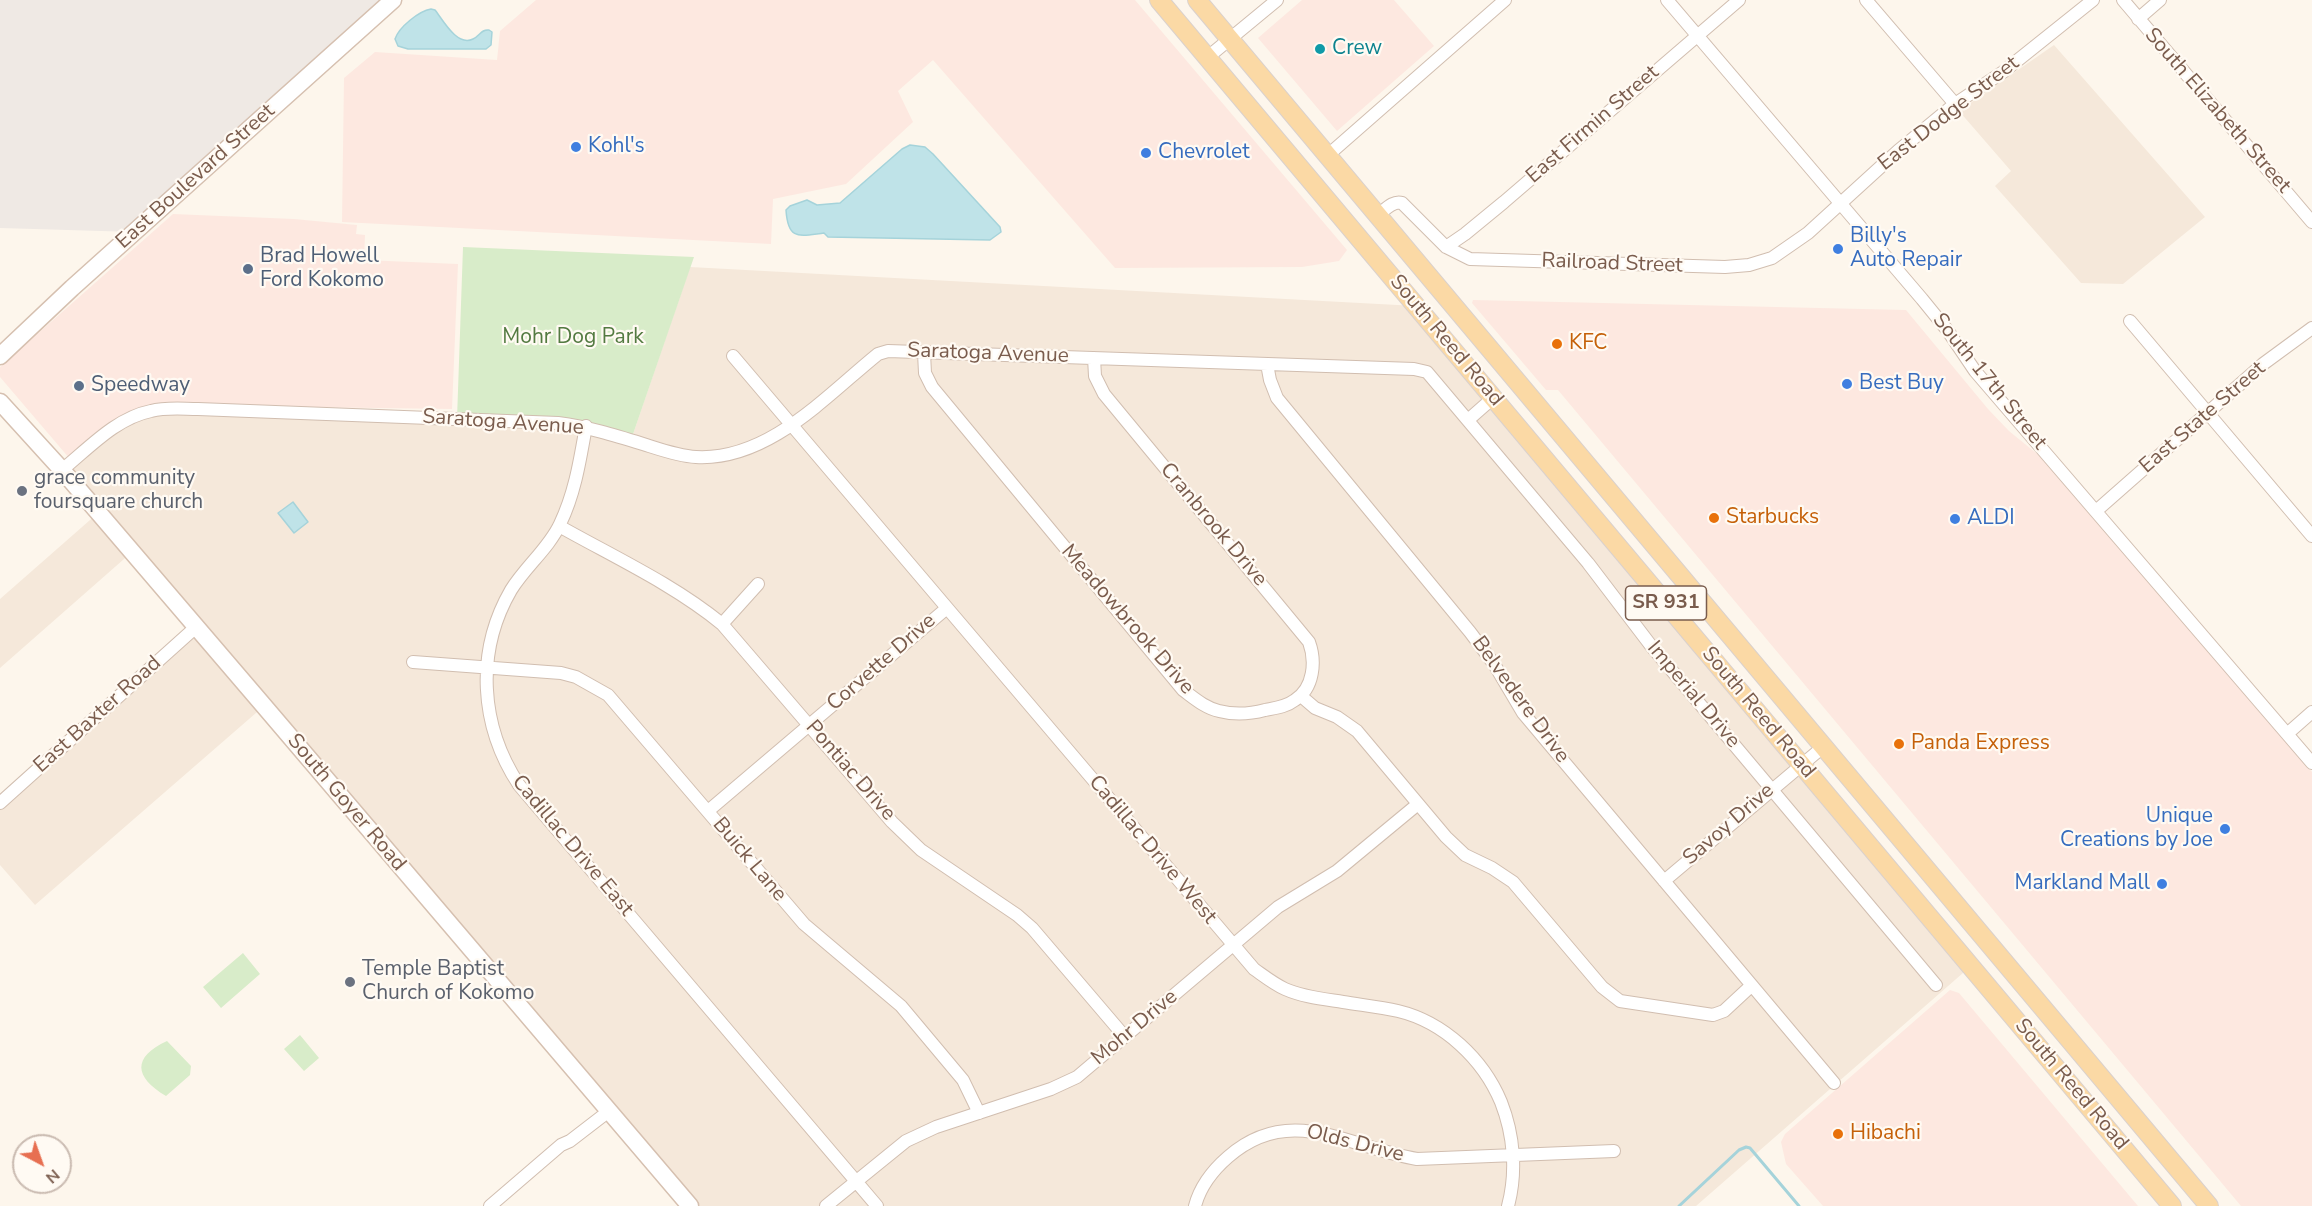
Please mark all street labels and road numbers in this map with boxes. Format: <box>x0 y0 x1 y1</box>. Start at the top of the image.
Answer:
street label: South Elizabeth Street <box>2138 23 2296 199</box>
street label: East Dodge Street <box>1874 51 2024 177</box>
street label: East Firmin Street <box>1522 61 1664 189</box>
street label: East Boulevard Street <box>111 99 281 255</box>
street label: Railroad Street <box>1541 249 1683 279</box>
street label: South Reed Road <box>1384 270 1508 412</box>
street label: South 17th Street <box>1926 309 2052 455</box>
street label: Saratoga Avenue <box>907 339 1069 369</box>
street label: East State Street <box>2135 357 2271 479</box>
street label: Saratoga Avenue <box>421 405 585 441</box>
street label: Cranbrook Drive <box>1154 458 1272 592</box>
street label: Meadowbrook Drive <box>1055 540 1199 700</box>
road number: SR 931 <box>1626 586 1706 620</box>
street label: Corvette Drive <box>823 609 941 717</box>
street label: Belvedere Drive <box>1466 632 1574 768</box>
street label: Imperial Drive <box>1641 636 1745 754</box>
street label: South Reed Road <box>1696 642 1820 784</box>
street label: East Baxter Road <box>29 651 167 779</box>
street label: Pontiac Drive <box>800 716 900 826</box>
street label: South Goyer Road <box>281 729 411 877</box>
street label: Cadillac Drive East <box>506 770 638 922</box>
street label: Cadillac Drive West <box>1082 771 1222 929</box>
street label: Savoy Drive <box>1678 779 1780 871</box>
street label: Buick Lane <box>707 813 791 907</box>
street label: Mohr Drive <box>1087 985 1183 1071</box>
street label: South Reed Road <box>2009 1014 2133 1156</box>
street label: Olds Drive <box>1304 1120 1406 1168</box>

